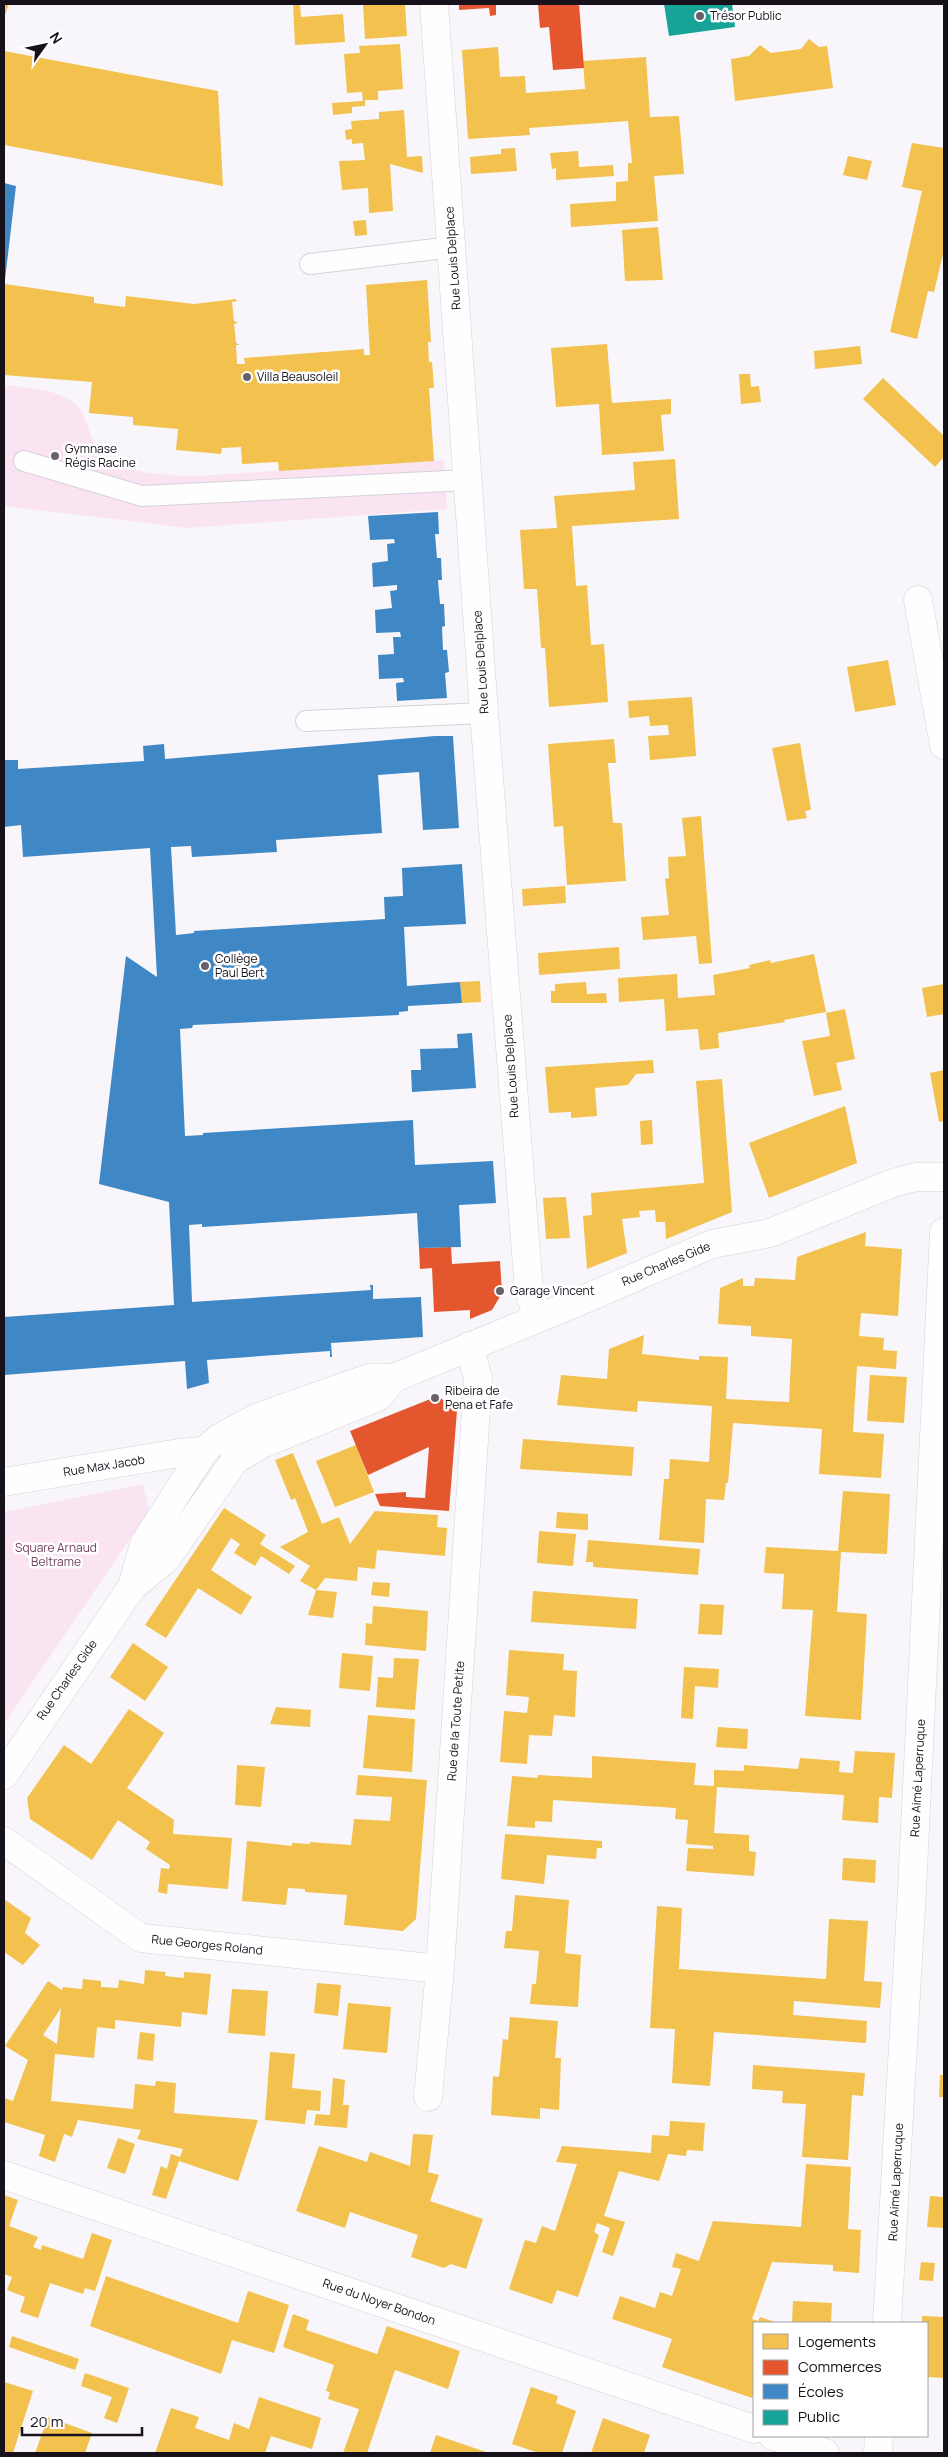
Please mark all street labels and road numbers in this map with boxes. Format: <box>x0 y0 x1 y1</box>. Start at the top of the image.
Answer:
street label: Rue Louis Delplace <box>440 206 465 310</box>
street label: Rue Louis Delplace <box>468 610 493 714</box>
street label: Rue Louis Delplace <box>498 1014 523 1118</box>
street label: Rue Charles Gide <box>619 1237 713 1290</box>
street label: Rue Max Jacob <box>62 1451 146 1480</box>
street label: Rue Charles Gide <box>32 1636 101 1723</box>
street label: Rue de la Toute Petite <box>443 1660 468 1782</box>
street label: Rue Aimé Laperruque <box>906 1719 929 1837</box>
street label: Rue Georges Roland <box>151 1930 264 1959</box>
street label: Rue Aimé Laperruque <box>884 2123 907 2241</box>
street label: Rue du Noyer Bondon <box>320 2274 438 2329</box>

